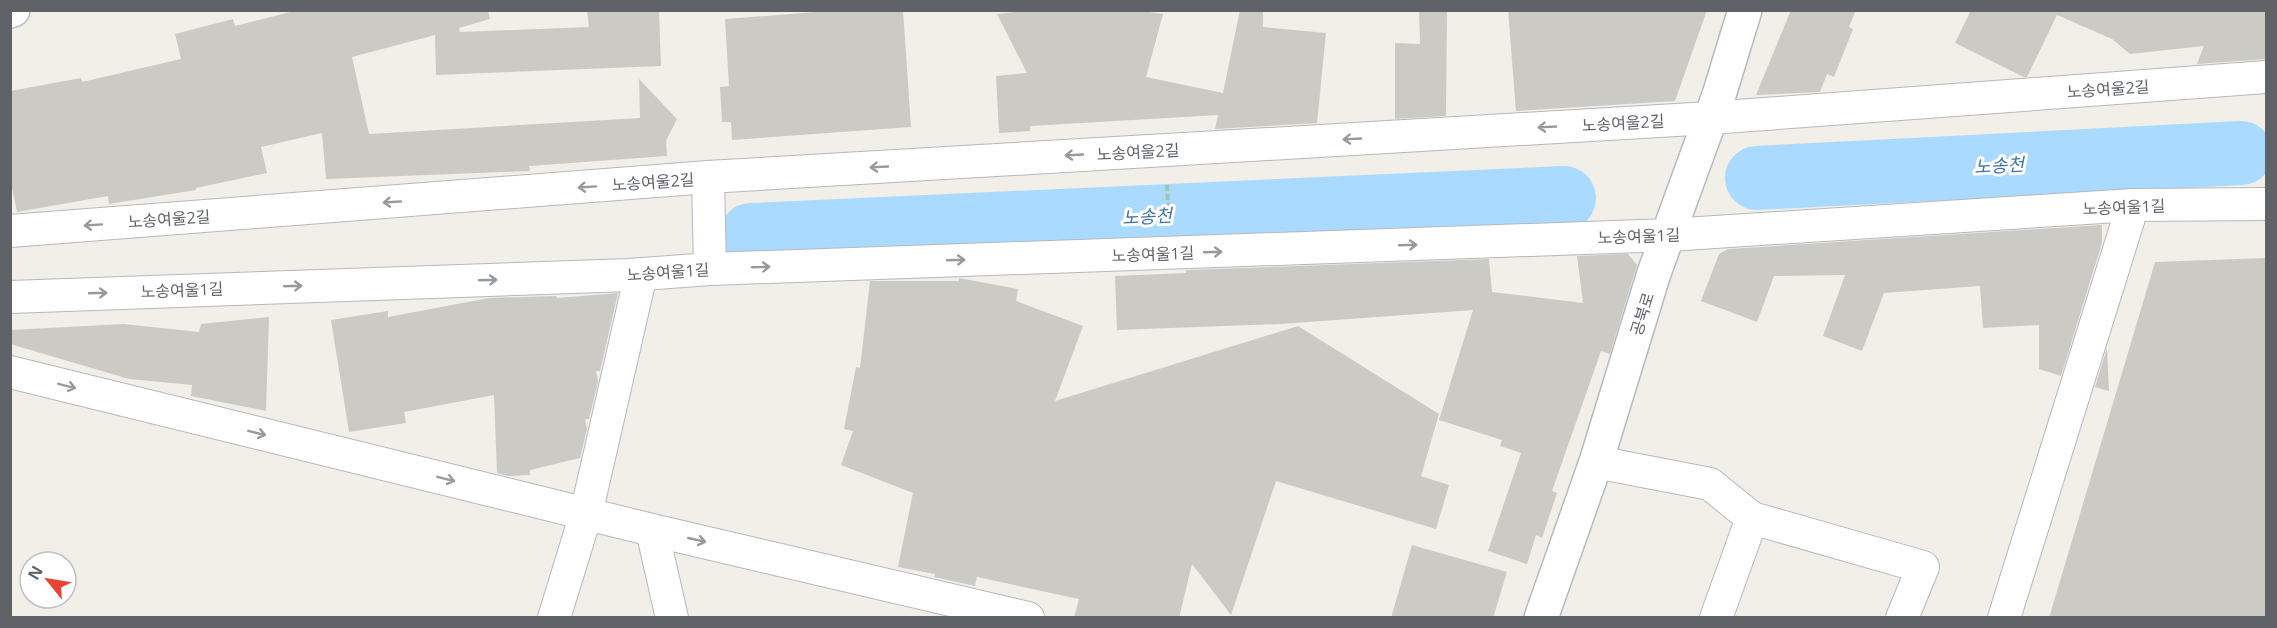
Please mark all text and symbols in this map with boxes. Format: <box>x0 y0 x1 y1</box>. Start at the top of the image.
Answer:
street label: 노송여울2길 <box>2066 75 2150 103</box>
street label: 노송여울2길 <box>1581 110 1665 136</box>
one-way arrow <box>1538 122 1557 133</box>
one-way arrow <box>1343 133 1363 144</box>
street label: 노송여울2길 <box>1096 139 1180 165</box>
one-way arrow <box>1064 150 1084 161</box>
water label: 노송천 <box>1974 152 2027 178</box>
one-way arrow <box>870 162 890 173</box>
street label: 노송여울2길 <box>611 168 695 196</box>
one-way arrow <box>577 182 597 193</box>
street label: 노송여울1길 <box>2082 195 2166 219</box>
one-way arrow <box>383 197 403 208</box>
water label: 노송천 <box>1122 203 1175 229</box>
street label: 노송여울2길 <box>127 205 211 233</box>
one-way arrow <box>84 220 104 231</box>
street label: 노송여울1길 <box>1597 224 1681 248</box>
one-way arrow <box>1398 239 1418 250</box>
street label: 노송여울1길 <box>1111 242 1195 266</box>
one-way arrow <box>1203 246 1223 257</box>
one-way arrow <box>945 255 965 266</box>
street label: 노송여울1길 <box>626 258 710 286</box>
one-way arrow <box>750 262 770 273</box>
one-way arrow <box>477 274 497 286</box>
street label: 노송여울1길 <box>140 278 224 302</box>
one-way arrow <box>282 281 302 292</box>
one-way arrow <box>87 287 107 299</box>
street label: 공북로 <box>1625 289 1659 338</box>
one-way arrow <box>57 381 76 393</box>
one-way arrow <box>247 427 266 439</box>
one-way arrow <box>436 474 455 486</box>
one-way arrow <box>687 535 706 547</box>
north arrow <box>18 550 78 610</box>
text: N <box>22 561 48 584</box>

